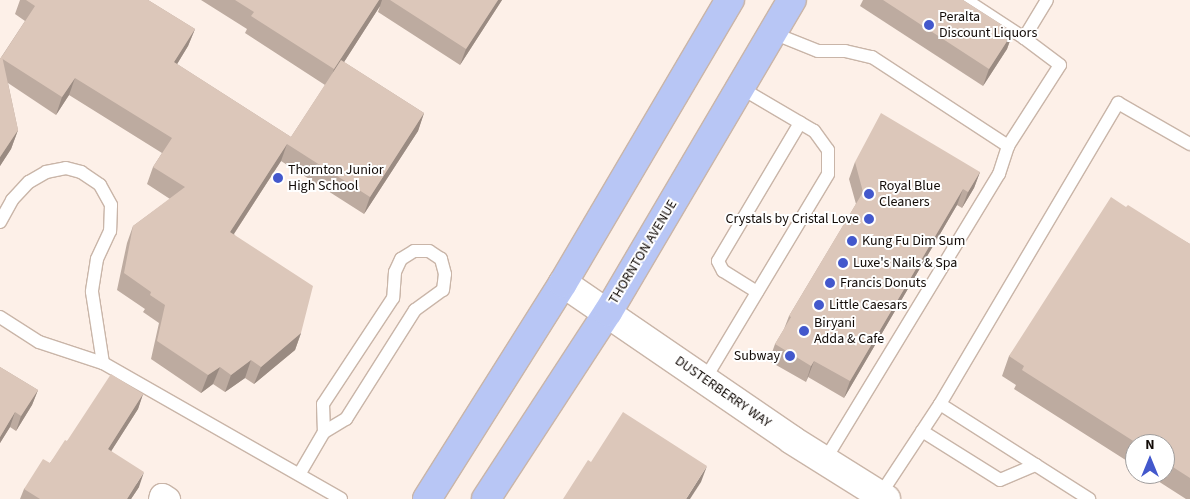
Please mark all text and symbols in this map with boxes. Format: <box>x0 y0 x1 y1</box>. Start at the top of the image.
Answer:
place label: Peralta Discount Liquors <box>939 9 1037 41</box>
marker: Peralta Discount Liquors <box>923 19 935 31</box>
place label: Thornton Junior High School <box>288 162 384 194</box>
marker: Thornton Junior High School <box>272 172 284 184</box>
place label: Royal Blue Cleaners <box>879 178 940 210</box>
marker: Royal Blue Cleaners <box>863 188 875 200</box>
street label: THORNTON AVENUE <box>605 197 681 307</box>
place label: Crystals by Cristal Love <box>726 211 859 227</box>
marker: Crystals by Cristal Love <box>863 213 875 225</box>
place label: Kung Fu Dim Sum <box>862 233 965 249</box>
marker: Kung Fu Dim Sum <box>846 235 858 247</box>
place label: Luxe's Nails & Spa <box>853 255 957 271</box>
marker: Luxe's Nails & Spa <box>837 257 849 269</box>
place label: Francis Donuts <box>840 275 926 291</box>
marker: Francis Donuts <box>824 277 836 289</box>
place label: Little Caesars <box>829 297 907 313</box>
marker: Little Caesars <box>813 299 825 311</box>
place label: Biryani Adda & Cafe <box>814 315 884 348</box>
marker: Biryani Adda & Cafe <box>798 325 810 337</box>
place label: Subway <box>734 348 780 364</box>
marker: Subway <box>784 350 796 362</box>
street label: DUSTERBERRY WAY <box>672 353 774 431</box>
north arrow <box>1125 434 1175 484</box>
text: N <box>1145 435 1155 455</box>

